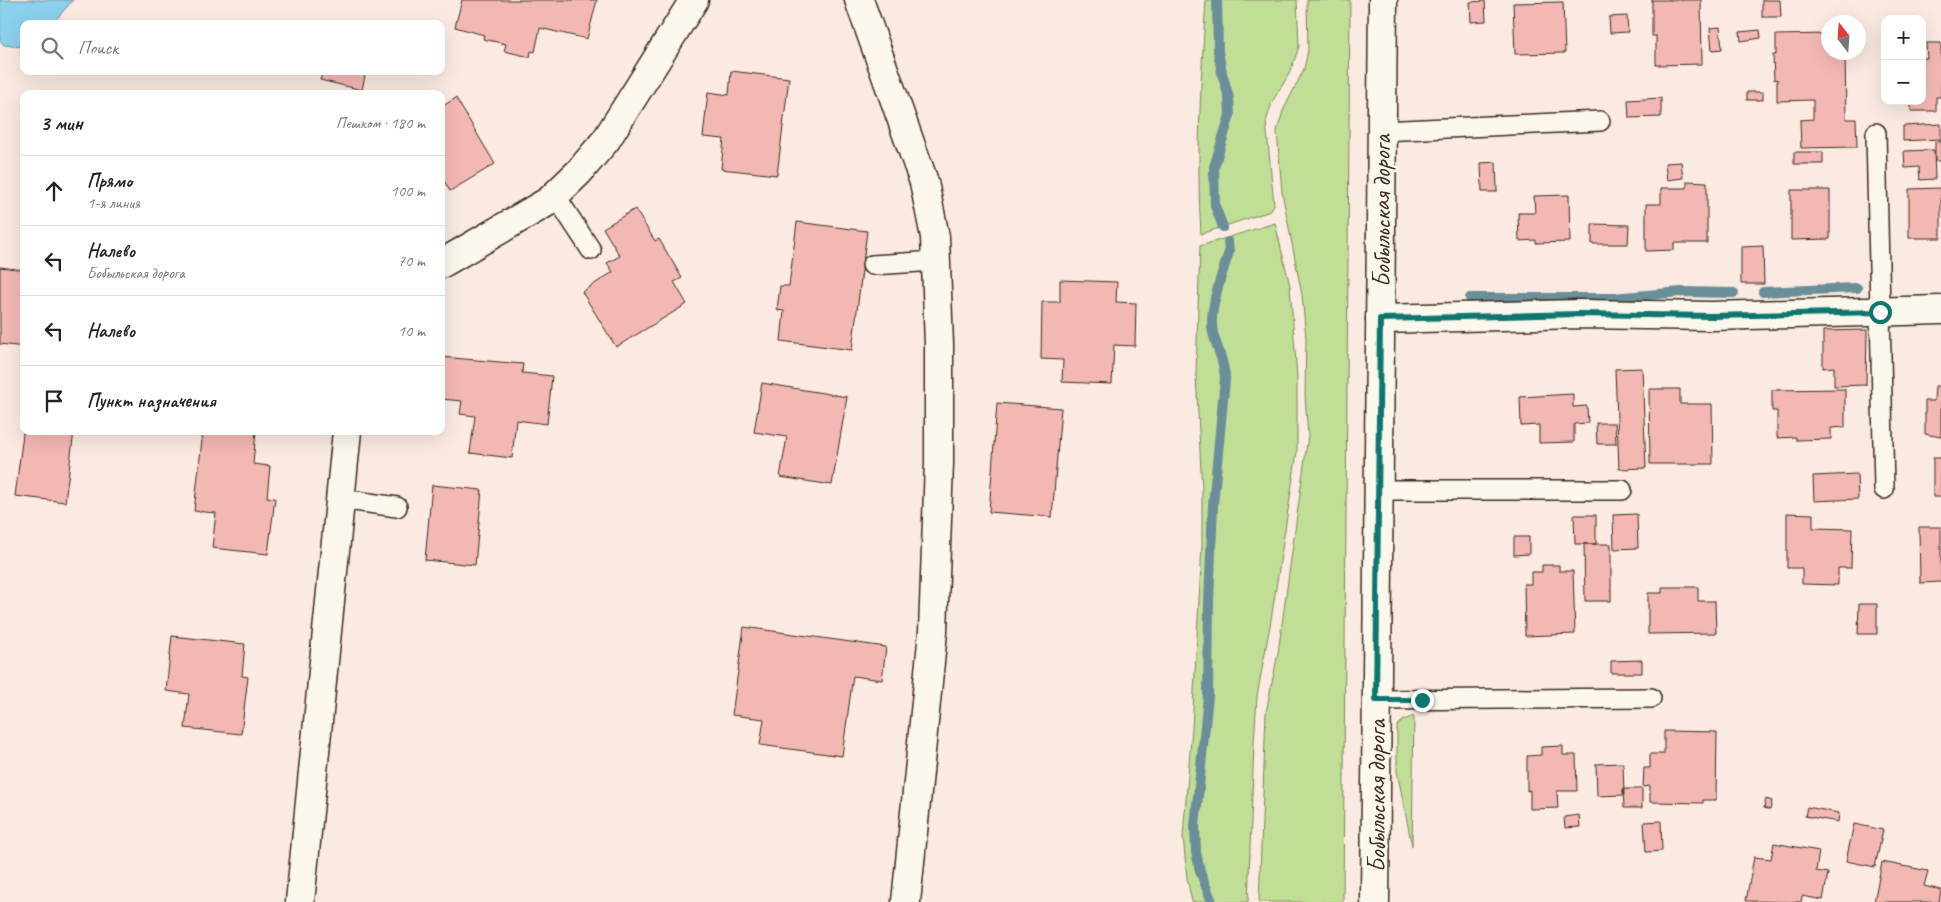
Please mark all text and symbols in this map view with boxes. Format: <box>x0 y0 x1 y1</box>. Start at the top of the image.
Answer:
north arrow <box>1821 15 1866 60</box>
map controls <box>1881 15 1926 105</box>
button: + <box>1881 15 1926 60</box>
search box <box>20 20 445 75</box>
icon: search <box>38 34 66 62</box>
text: Поиск <box>78 36 118 60</box>
button: − <box>1881 60 1926 105</box>
text: 3 мин <box>40 110 83 136</box>
text: Пешком · 180 m <box>336 113 425 133</box>
street label: Бобыльская дорога <box>1366 133 1398 287</box>
text: Прямо <box>87 169 132 193</box>
icon: ahead <box>40 177 68 205</box>
text: 100 m <box>391 181 425 201</box>
text: 1-я линия <box>87 193 140 213</box>
text: Налево <box>87 239 135 263</box>
icon: left <box>40 247 68 275</box>
text: 70 m <box>398 251 425 271</box>
text: Бобыльская дорога <box>87 263 185 283</box>
route start <box>1869 301 1892 324</box>
icon: left <box>40 317 68 345</box>
text: Налево <box>87 319 135 343</box>
text: 10 m <box>398 321 425 341</box>
icon: arrive <box>40 387 68 415</box>
text: Пункт назначения <box>87 389 216 413</box>
route end <box>1411 689 1434 712</box>
street label: Бобыльская дорога <box>1361 718 1393 872</box>

